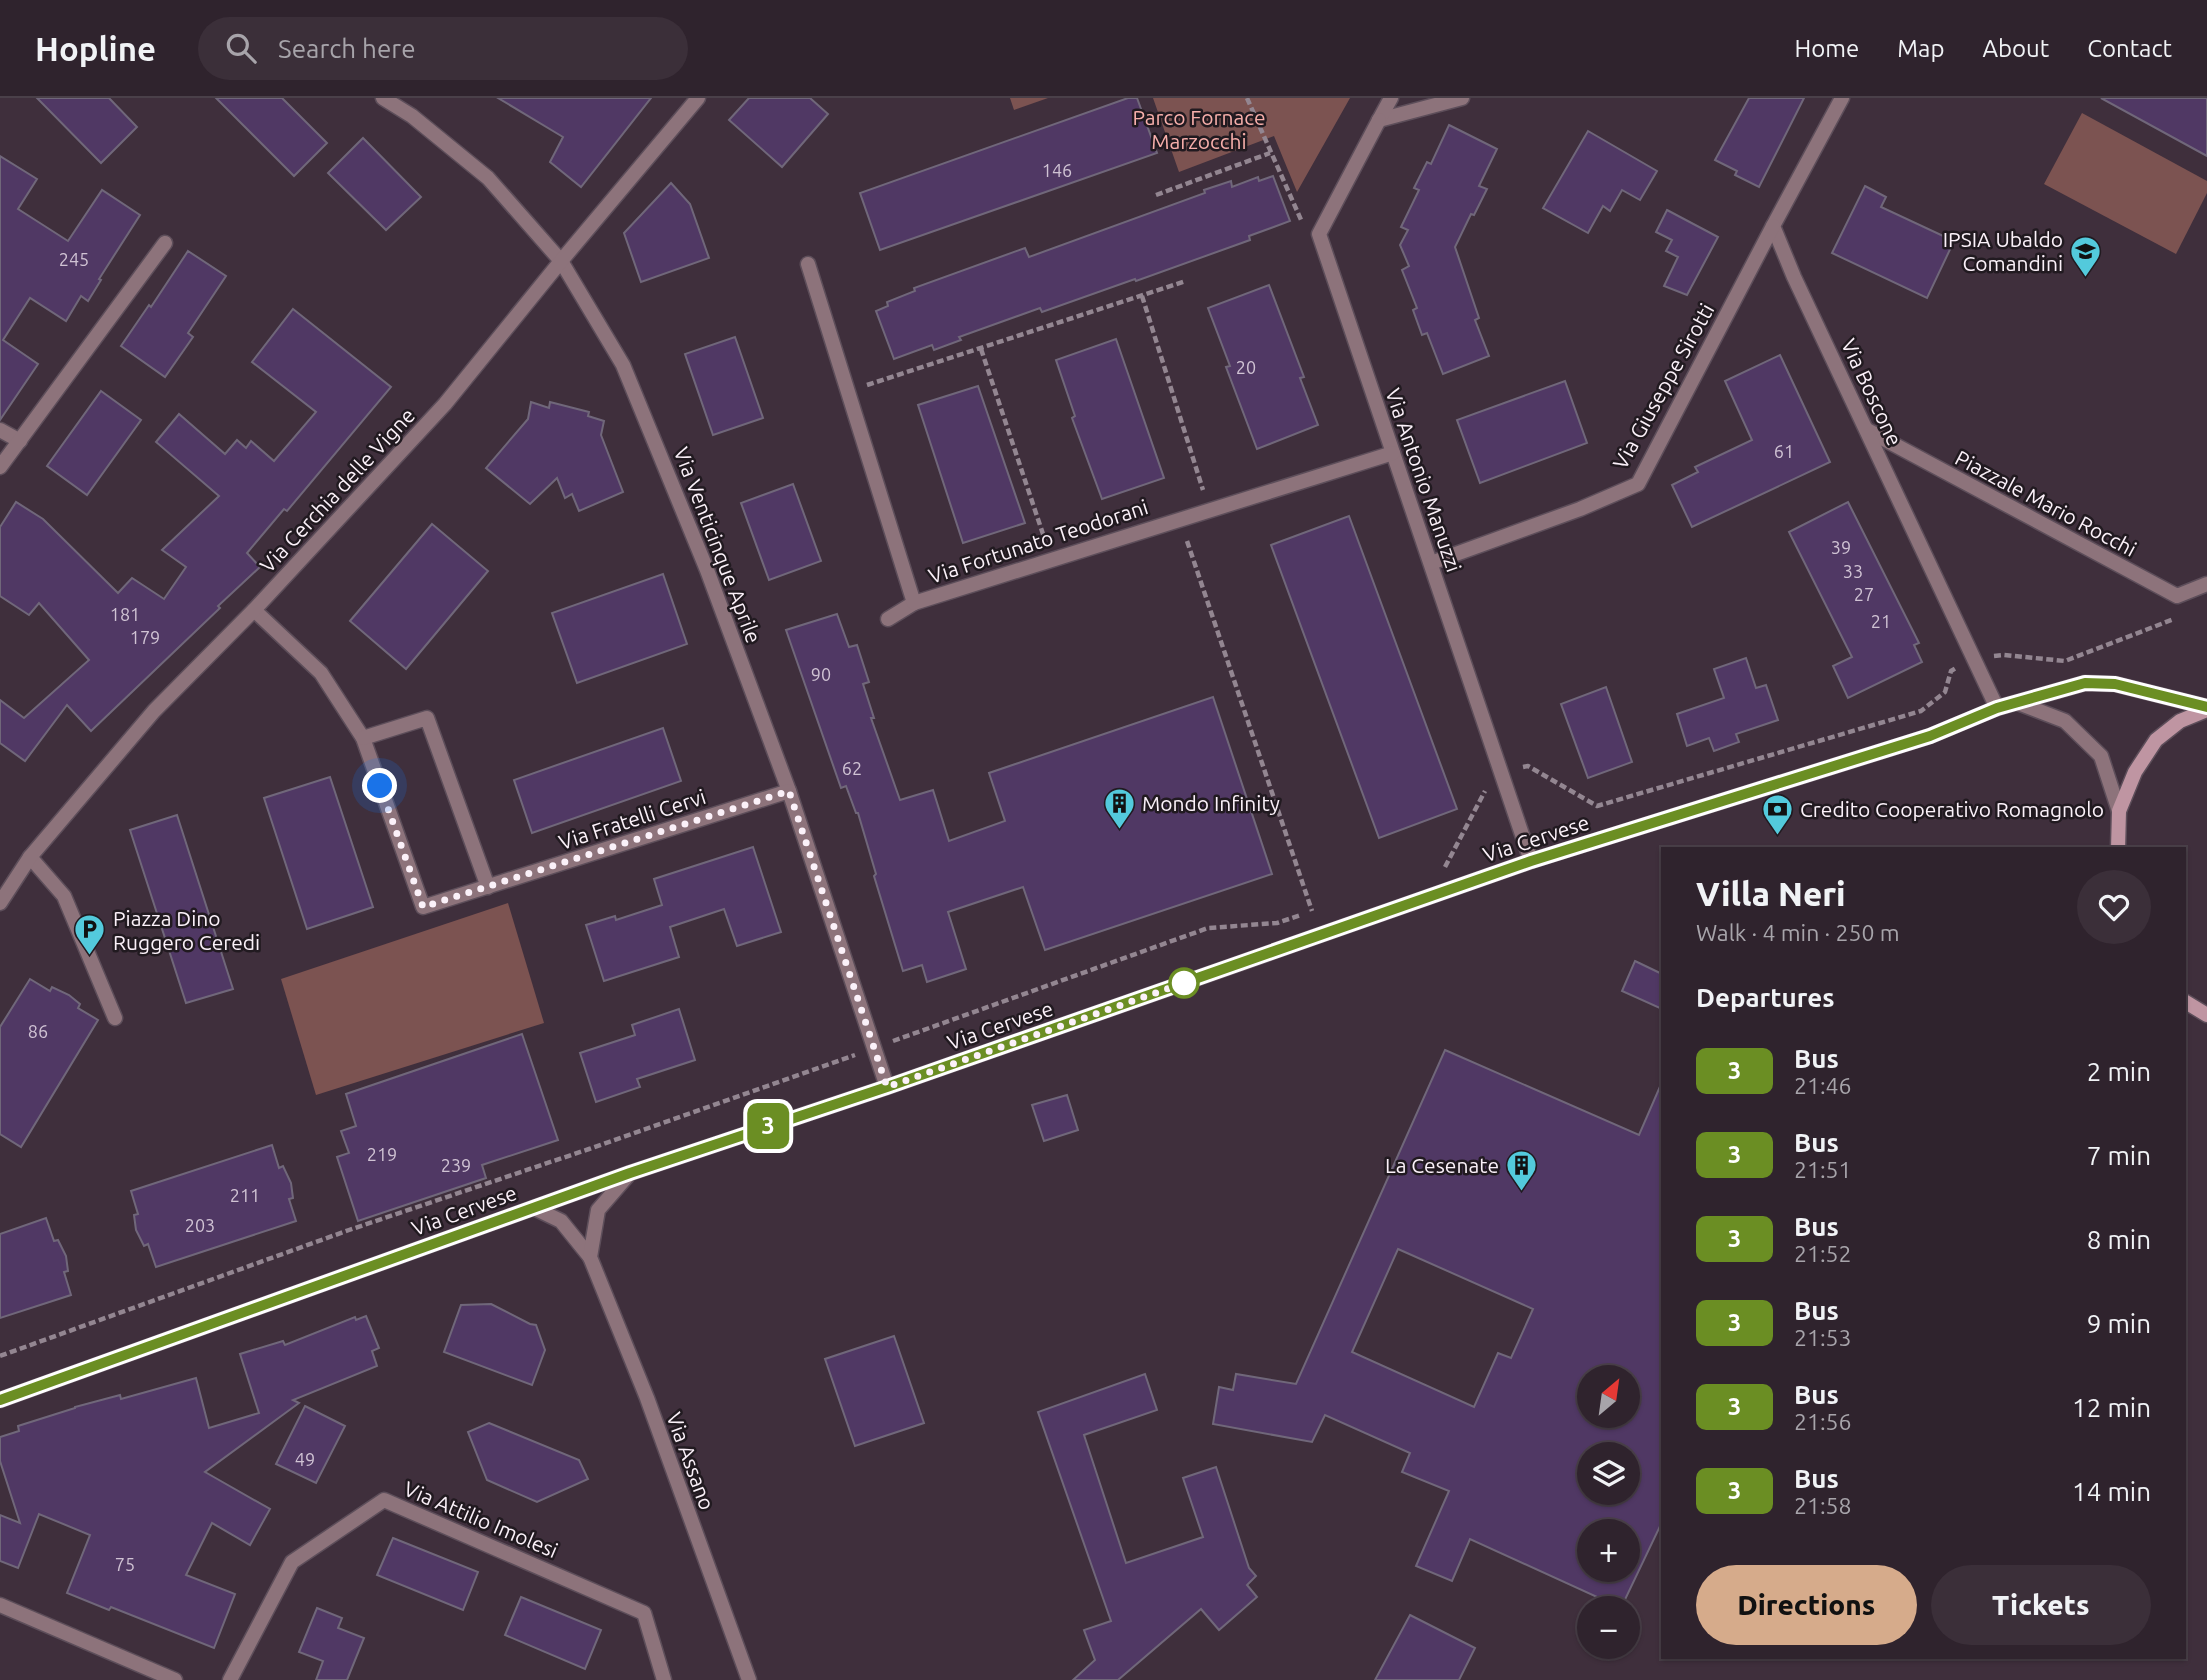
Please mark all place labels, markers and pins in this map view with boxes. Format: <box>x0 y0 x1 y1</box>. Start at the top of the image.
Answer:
place label: IPSIA Ubaldo Comandini <box>1943 227 2063 275</box>
school or university icon: IPSIA Ubaldo Comandini <box>2069 234 2103 278</box>
building icon: Mondo Infinity <box>1102 786 1136 830</box>
place label: Mondo Infinity <box>1142 791 1280 815</box>
bank icon: Credito Cooperativo Romagnolo <box>1760 792 1794 836</box>
place label: Credito Cooperativo Romagnolo <box>1800 797 2104 821</box>
place label: Piazza Dino Ruggero Ceredi <box>113 906 260 954</box>
parking icon: Piazza Dino Ruggero Ceredi <box>73 913 107 957</box>
unlabelled marker <box>1169 968 1199 998</box>
building icon: La Cesenate <box>1505 1148 1539 1192</box>
place label: La Cesenate <box>1385 1153 1499 1177</box>

